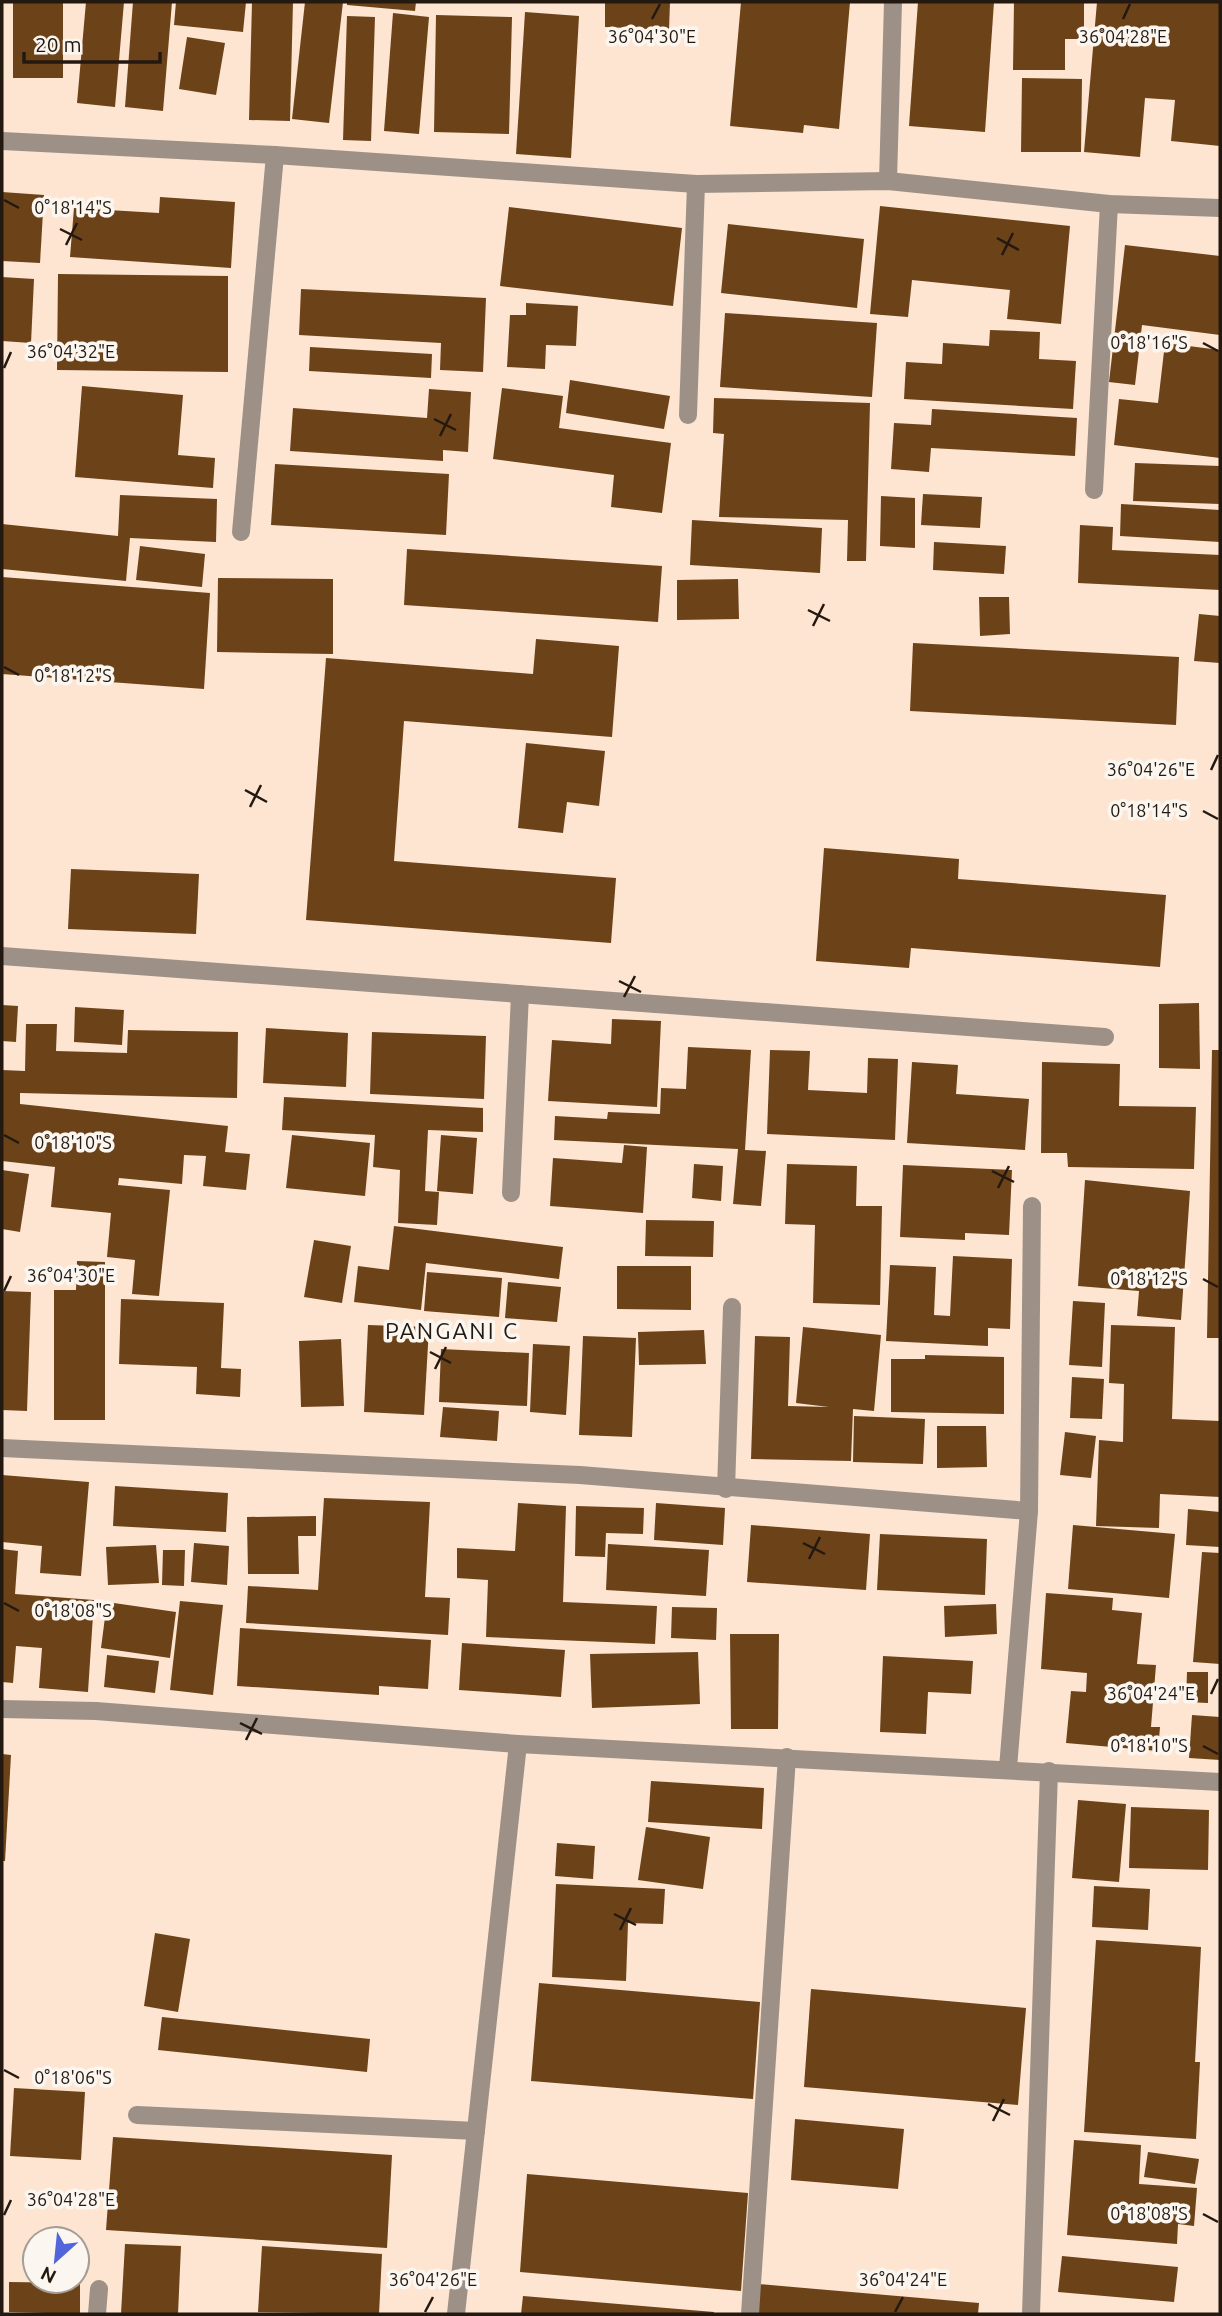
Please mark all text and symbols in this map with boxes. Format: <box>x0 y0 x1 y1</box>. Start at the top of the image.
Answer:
scale bar <box>24 21 161 65</box>
text: 36°04'30"E <box>608 26 696 46</box>
text: 36°04'28"E <box>1079 26 1167 46</box>
text: 20 m <box>35 32 82 56</box>
text: 0°18'14"S <box>34 197 112 217</box>
text: 0°18'16"S <box>1110 332 1188 352</box>
text: 36°04'32"E <box>27 341 115 361</box>
text: 0°18'12"S <box>34 665 112 685</box>
text: 36°04'26"E <box>1107 759 1195 779</box>
text: 0°18'14"S <box>1110 800 1188 820</box>
text: 0°18'10"S <box>34 1132 112 1152</box>
text: 36°04'30"E <box>27 1265 115 1285</box>
text: 0°18'12"S <box>1110 1268 1188 1288</box>
district label: PANGANI C <box>385 1318 519 1343</box>
text: 0°18'08"S <box>34 1600 112 1620</box>
text: 36°04'24"E <box>1107 1683 1195 1703</box>
text: 0°18'10"S <box>1110 1735 1188 1755</box>
text: 0°18'06"S <box>34 2067 112 2087</box>
text: 36°04'28"E <box>27 2189 115 2209</box>
text: 0°18'08"S <box>1110 2203 1188 2223</box>
north arrow <box>21 2225 91 2295</box>
text: N <box>37 2262 60 2288</box>
text: 36°04'26"E <box>389 2269 477 2289</box>
text: 36°04'24"E <box>859 2269 947 2289</box>

